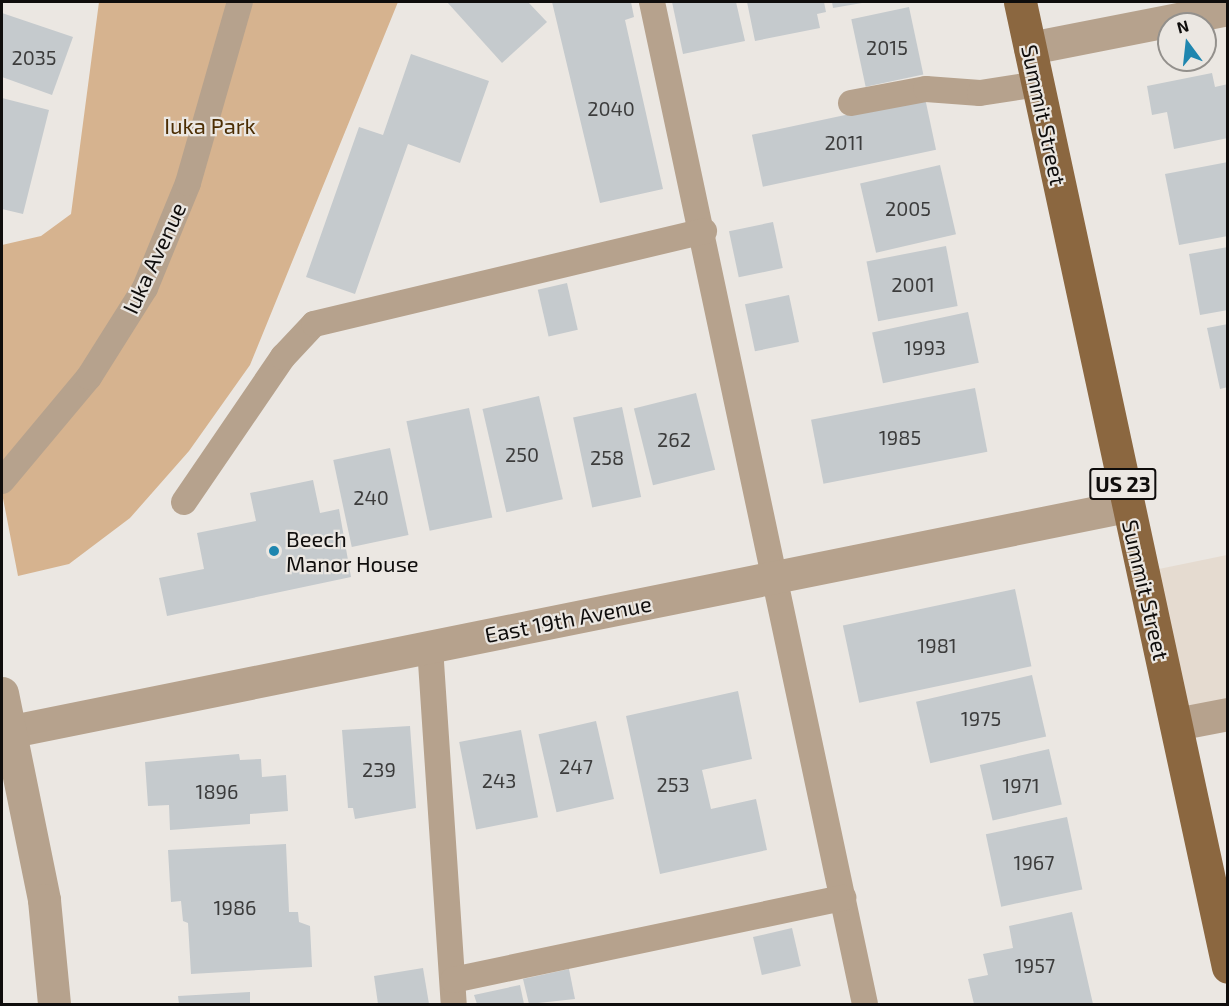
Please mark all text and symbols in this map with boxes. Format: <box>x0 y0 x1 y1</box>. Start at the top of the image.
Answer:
north arrow <box>1157 12 1217 72</box>
text: N <box>1175 15 1191 37</box>
house number: 2015 <box>866 35 908 59</box>
street label: Summit Street <box>1016 42 1072 188</box>
house number: 2035 <box>11 45 57 69</box>
house number: 2040 <box>587 96 635 120</box>
park label: Iuka Park <box>164 113 256 139</box>
house number: 2011 <box>824 130 864 154</box>
house number: 2005 <box>885 196 931 220</box>
street label: Iuka Avenue <box>117 198 191 318</box>
house number: 2001 <box>891 272 935 296</box>
house number: 1993 <box>904 335 946 359</box>
house number: 1985 <box>879 425 921 449</box>
house number: 262 <box>657 427 691 451</box>
house number: 250 <box>505 442 539 466</box>
house number: 258 <box>590 445 624 469</box>
road number: US 23 <box>1088 466 1158 502</box>
house number: 240 <box>353 485 389 509</box>
street label: Summit Street <box>1117 517 1175 663</box>
place label: Beech Manor House <box>286 525 419 576</box>
marker: Beech Manor House <box>267 544 281 558</box>
street label: East 19th Avenue <box>482 590 654 648</box>
house number: 1981 <box>917 633 957 657</box>
house number: 1975 <box>961 706 1001 730</box>
house number: 247 <box>559 754 593 778</box>
house number: 239 <box>362 757 396 781</box>
house number: 243 <box>482 768 516 792</box>
house number: 253 <box>656 772 690 796</box>
house number: 1971 <box>1002 773 1040 797</box>
house number: 1896 <box>196 779 238 803</box>
house number: 1967 <box>1013 850 1055 874</box>
house number: 1986 <box>214 895 256 919</box>
house number: 1957 <box>1015 953 1055 977</box>

